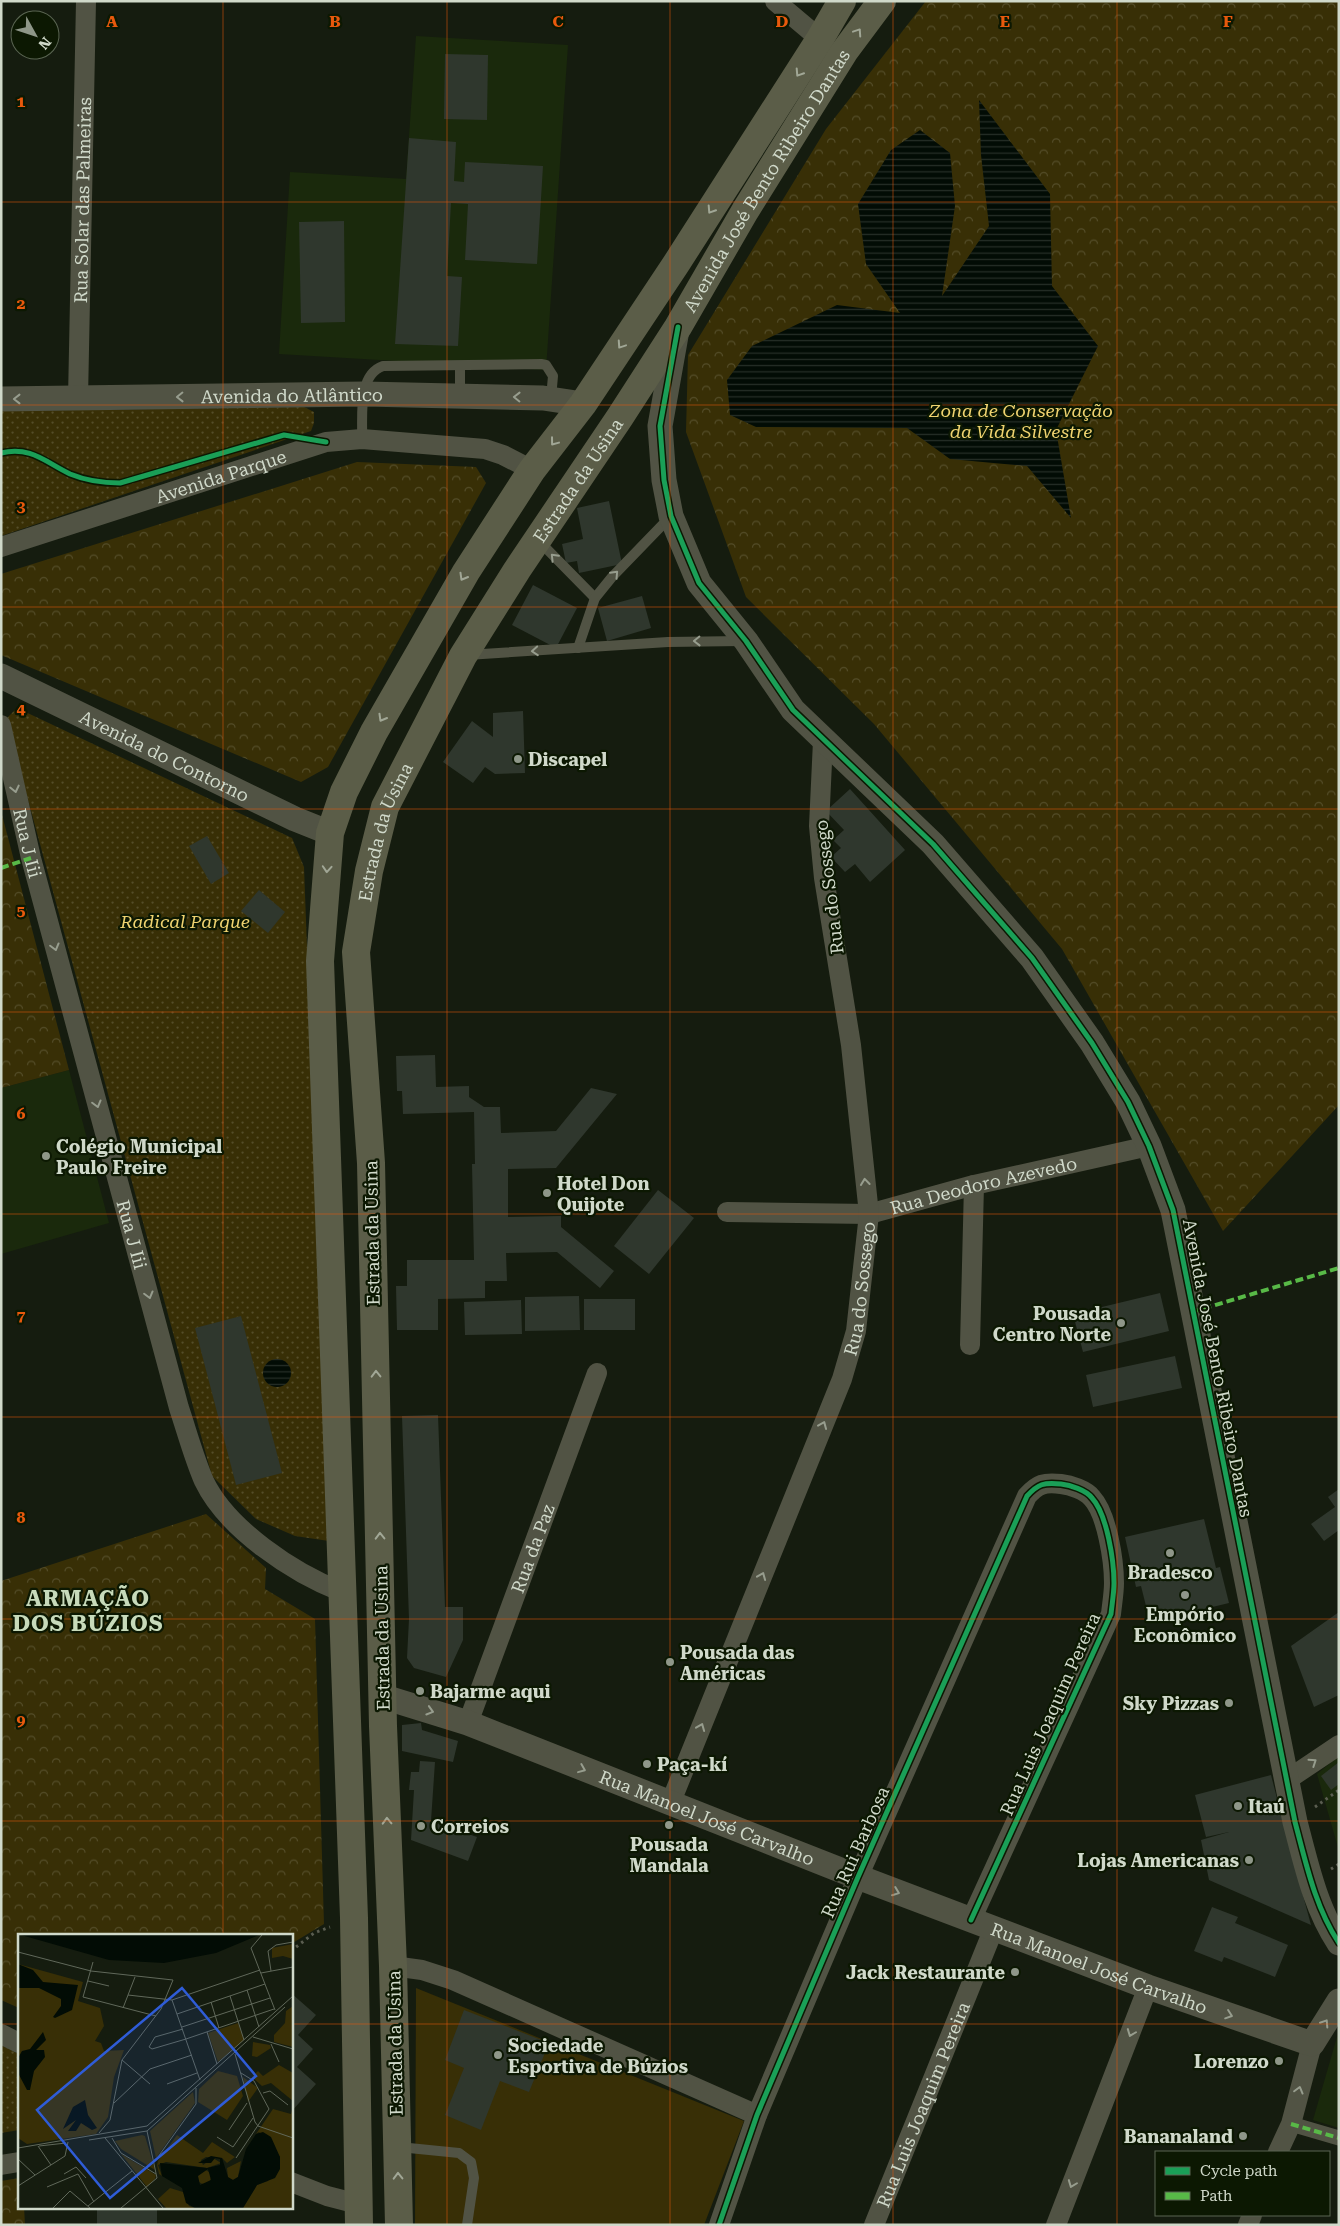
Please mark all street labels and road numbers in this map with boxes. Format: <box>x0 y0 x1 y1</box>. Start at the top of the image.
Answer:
street label: Avenida José Bento Ribeiro Dantas <box>679 45 854 316</box>
street label: Rua Solar das Palmeiras <box>69 97 95 303</box>
street label: Avenida do Atlântico <box>201 383 383 407</box>
street label: Estrada da Usina <box>528 414 627 546</box>
street label: Avenida Parque <box>153 445 289 507</box>
street label: Avenida do Contorno <box>77 706 253 806</box>
street label: Estrada da Usina <box>354 759 417 903</box>
street label: Rua J Iii <box>10 806 46 880</box>
street label: Rua do Sossego <box>810 819 848 955</box>
street label: Rua Deodoro Azevedo <box>887 1152 1079 1218</box>
street label: Estrada da Usina <box>360 1160 384 1306</box>
street label: Rua J Iii <box>113 1197 152 1271</box>
street label: Avenida José Bento Ribeiro Dantas <box>1179 1217 1257 1519</box>
street label: Rua do Sossego <box>839 1220 879 1358</box>
street label: Rua da Paz <box>506 1501 558 1596</box>
street label: Estrada da Usina <box>370 1565 394 1711</box>
street label: Rua Luis Joaquim Pereira <box>996 1609 1104 1819</box>
street label: Rua Manoel José Carvalho <box>597 1766 818 1869</box>
street label: Rua Rui Barbosa <box>817 1783 893 1921</box>
street label: Rua Manoel José Carvalho <box>988 1918 1210 2017</box>
street label: Estrada da Usina <box>383 1970 407 2116</box>
street label: Rua Luis Joaquim Pereira <box>872 1998 974 2210</box>

